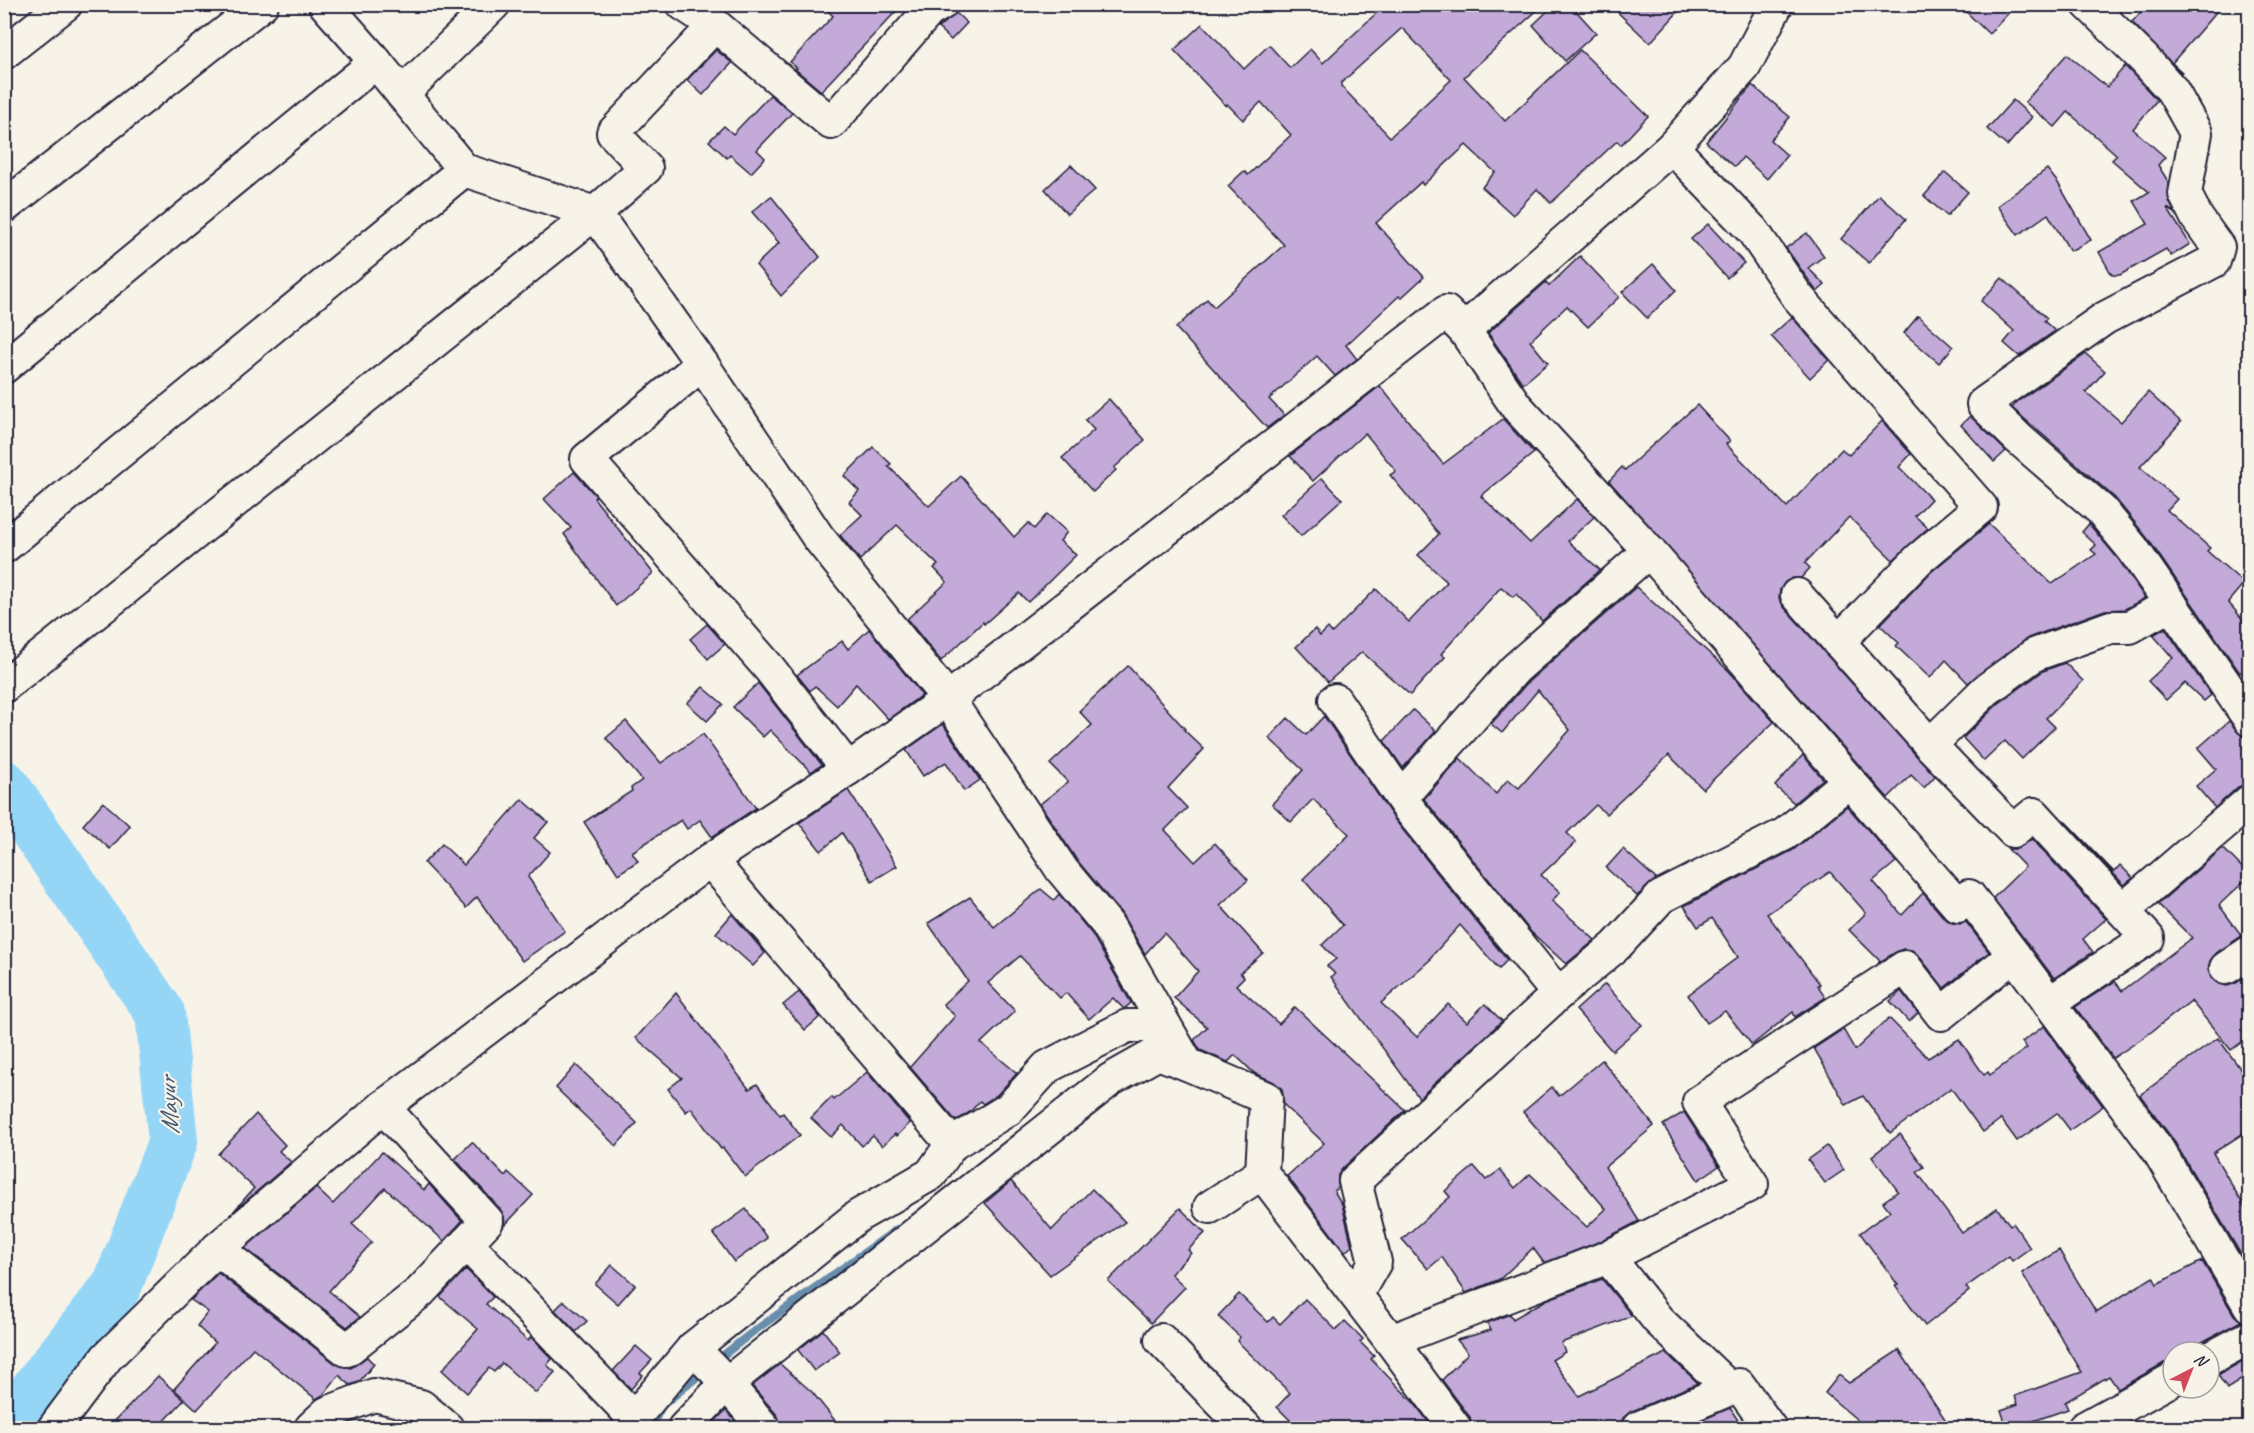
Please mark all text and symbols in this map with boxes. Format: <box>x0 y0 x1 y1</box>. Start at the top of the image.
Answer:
water label: Mayur <box>150 1073 187 1136</box>
north arrow <box>2161 1340 2221 1400</box>
text: N <box>2190 1349 2213 1372</box>

